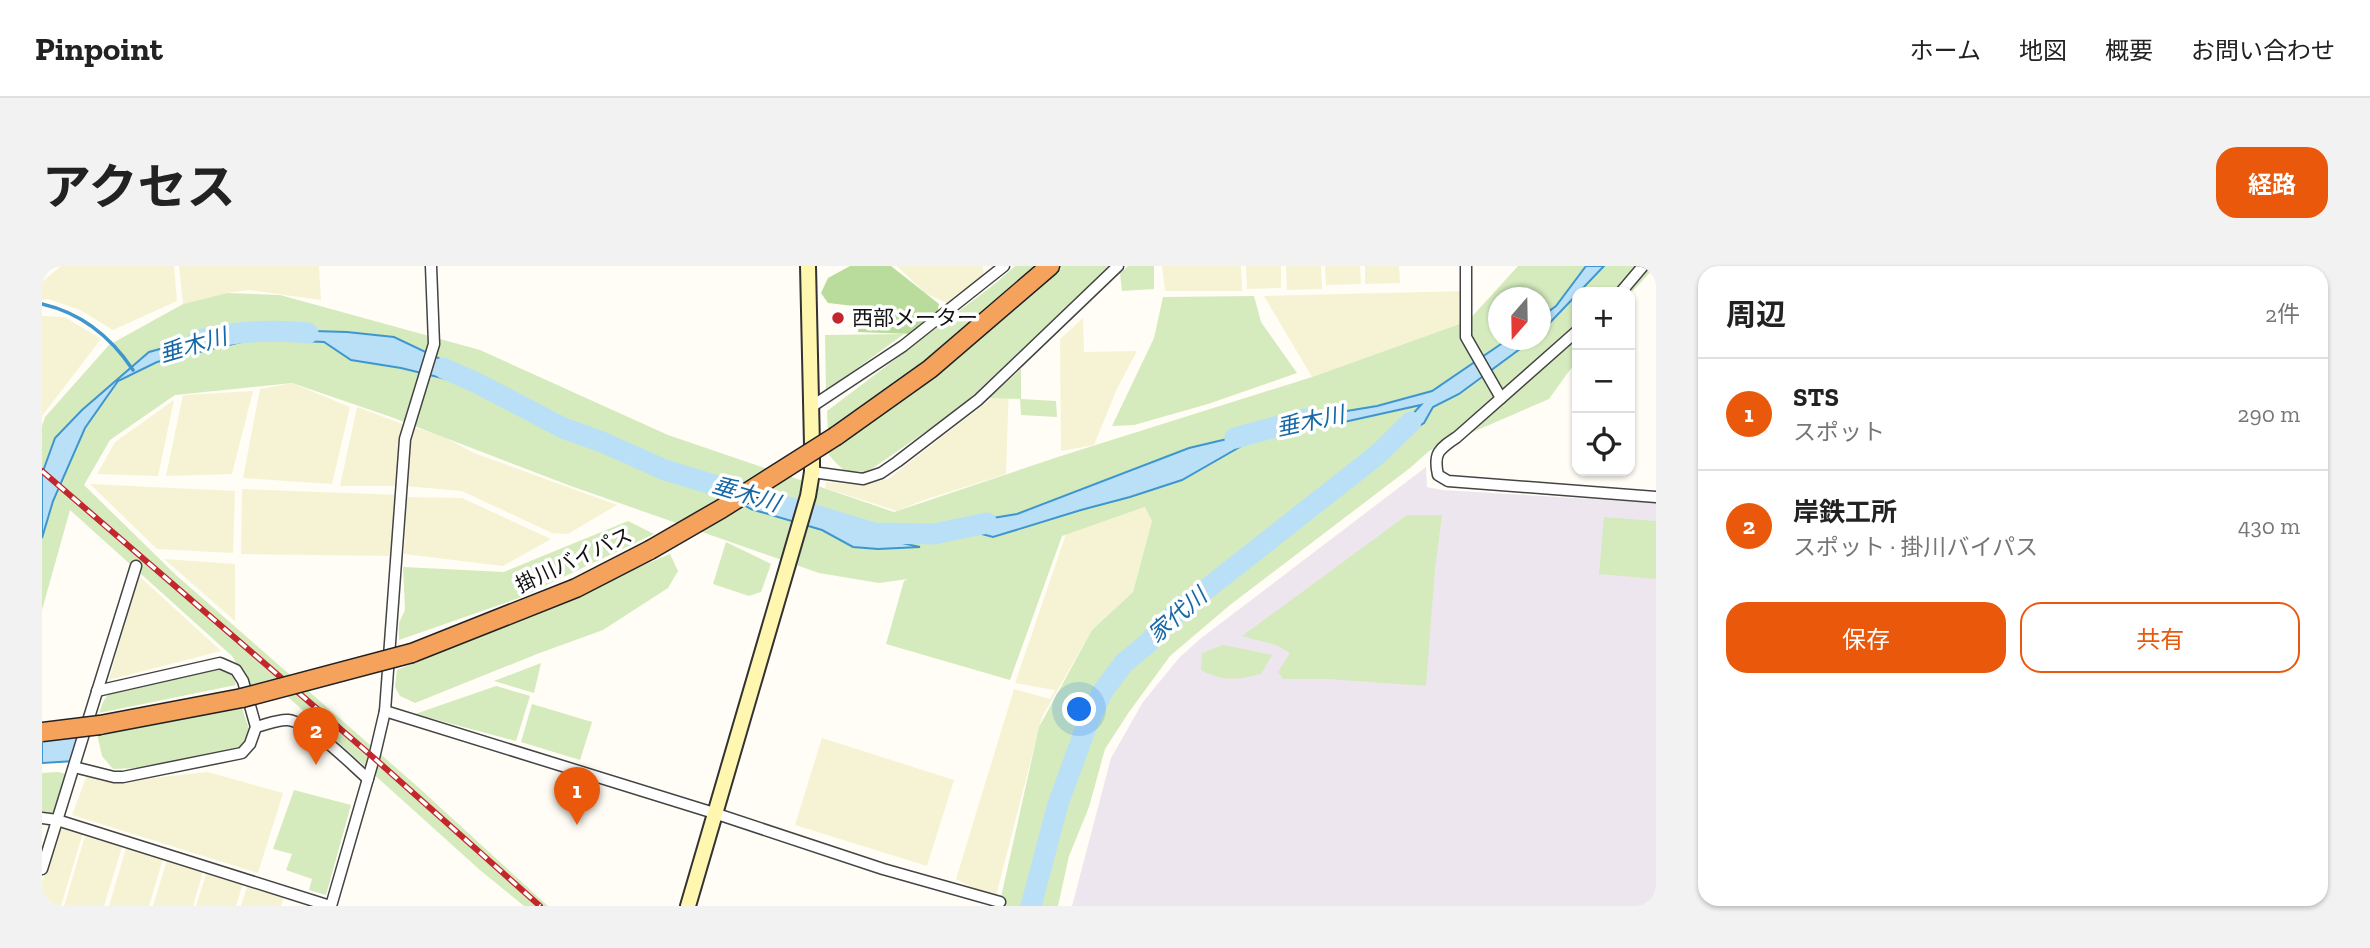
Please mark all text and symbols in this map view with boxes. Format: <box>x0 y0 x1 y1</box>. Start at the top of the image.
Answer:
text: Pinpoint <box>35 29 163 68</box>
text: ホーム <box>1910 36 1981 65</box>
text: 地図 <box>2019 36 2067 65</box>
text: 概要 <box>2105 36 2153 65</box>
text: お問い合わせ <box>2191 36 2335 65</box>
button: 経路 <box>2216 147 2328 218</box>
text: アクセス <box>42 158 236 217</box>
north arrow <box>1488 287 1551 350</box>
map controls <box>1572 287 1635 476</box>
button: + <box>1572 287 1635 350</box>
text: 周辺 <box>1726 297 1786 333</box>
text: 2件 <box>2265 300 2300 328</box>
place label: 西部メーター <box>852 305 978 330</box>
marker: 西部メーター <box>830 310 846 326</box>
water label: 垂木川 <box>156 321 233 368</box>
button: − <box>1572 350 1635 413</box>
text: STS <box>1793 381 1839 413</box>
water label: 垂木川 <box>1273 400 1350 442</box>
text: 1 <box>1744 400 1754 428</box>
text: 290 m <box>2238 400 2300 428</box>
button: locate <box>1572 413 1635 476</box>
text: スポット <box>1793 418 1885 446</box>
water label: 垂木川 <box>709 471 786 518</box>
text: 岸鉄工所 <box>1793 496 1897 528</box>
text: 2 <box>1743 512 1755 540</box>
text: 430 m <box>2238 512 2300 540</box>
street label: 掛川バイパス <box>512 522 636 597</box>
text: スポット · 掛川バイパス <box>1793 533 2038 561</box>
water label: 家代川 <box>1142 580 1214 648</box>
button: 保存 <box>1726 602 2006 673</box>
button: 共有 <box>2020 602 2300 673</box>
your location <box>1062 692 1096 726</box>
pin: 2 <box>293 707 339 765</box>
pin: 1 <box>554 767 600 825</box>

